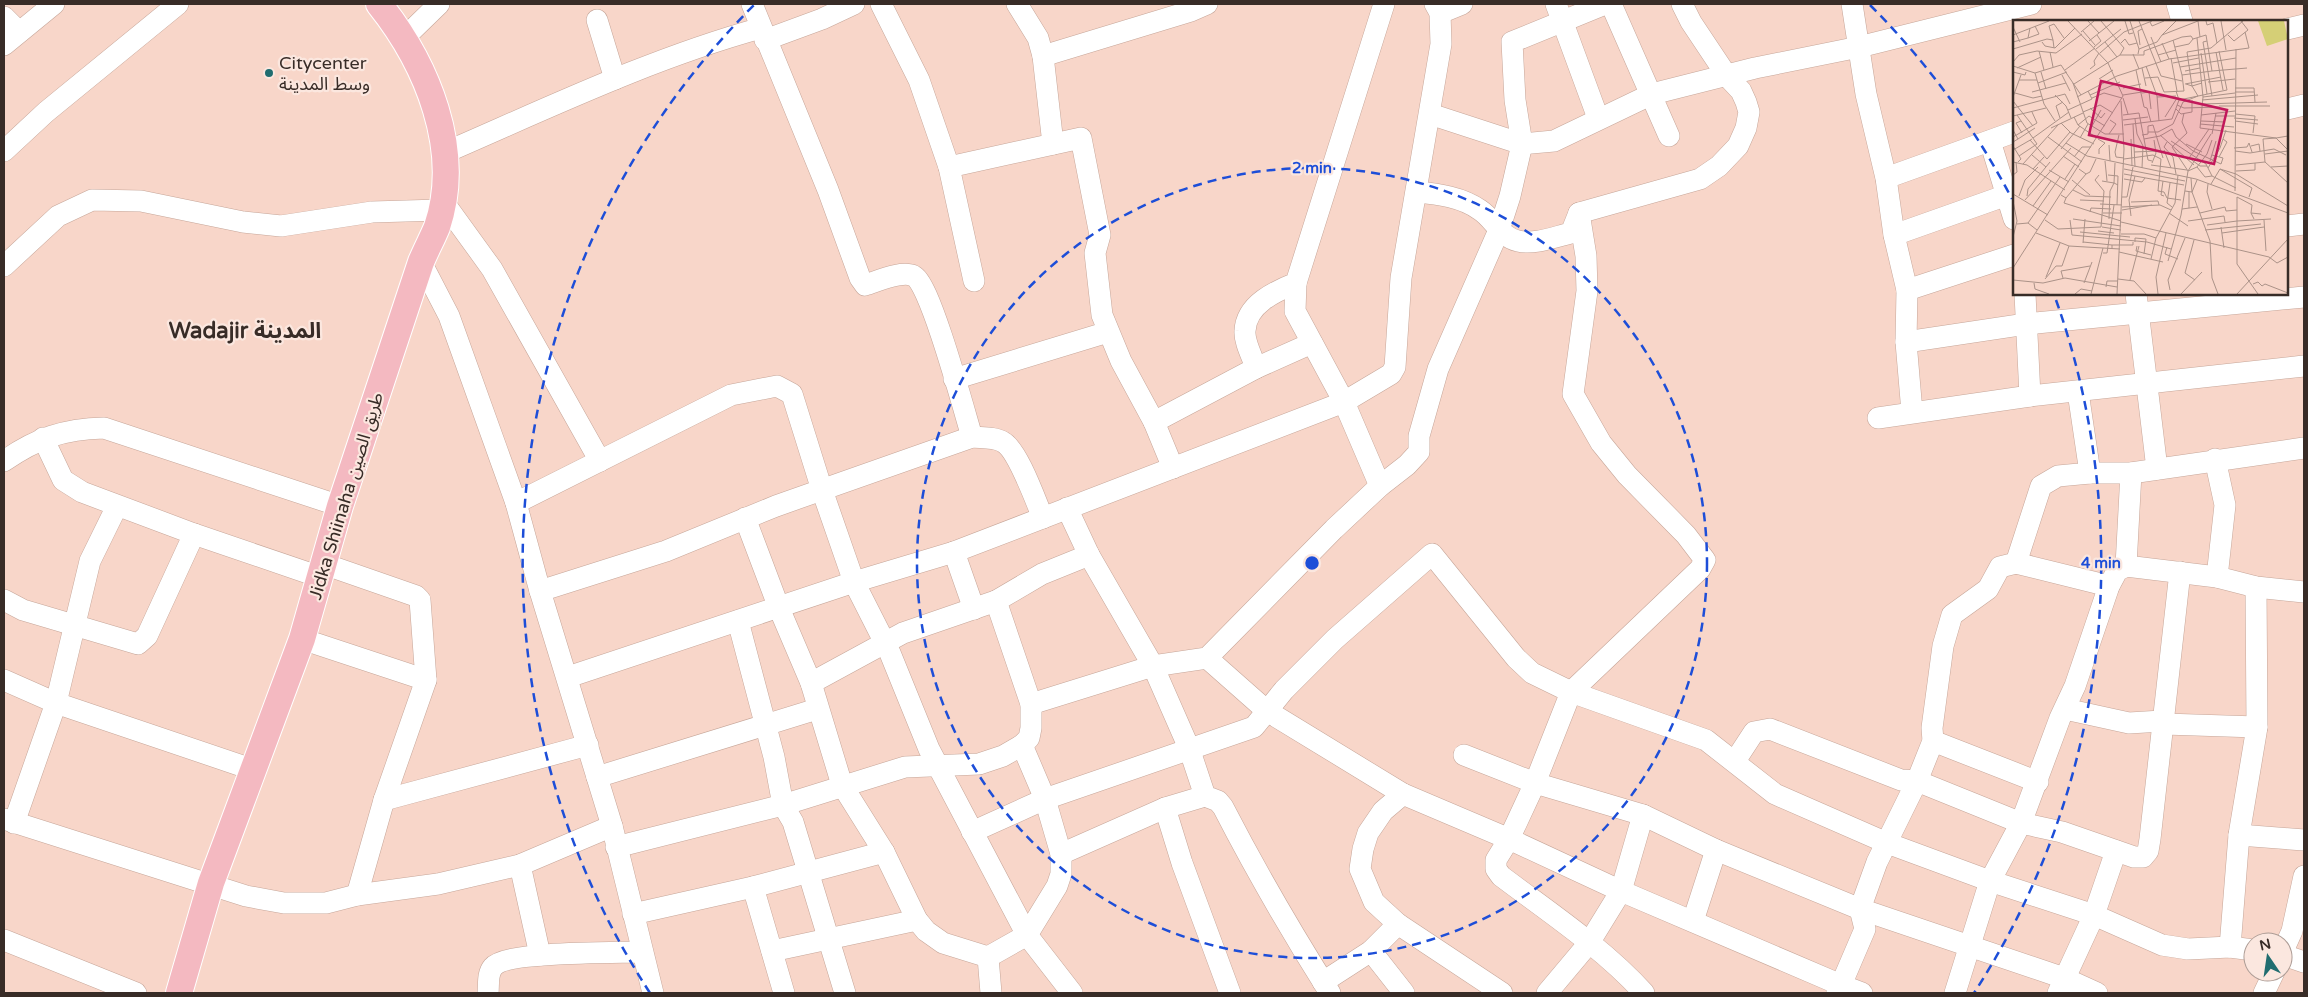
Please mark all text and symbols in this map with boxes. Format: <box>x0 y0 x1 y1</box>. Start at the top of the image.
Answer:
inset map <box>2013 20 2288 295</box>
place label: Citycenter وسط المدينة <box>279 52 370 95</box>
marker: Citycenter وسط المدينة <box>263 67 275 79</box>
text: 2 min <box>1292 159 1332 177</box>
district label: Wadajir المدينة <box>169 318 321 344</box>
street label: Jidka Shiinaha طريق الصين <box>304 390 388 602</box>
centre of rings <box>1303 554 1321 572</box>
text: 4 min <box>2081 554 2121 572</box>
north arrow <box>2243 932 2293 982</box>
text: N <box>2258 935 2273 954</box>

